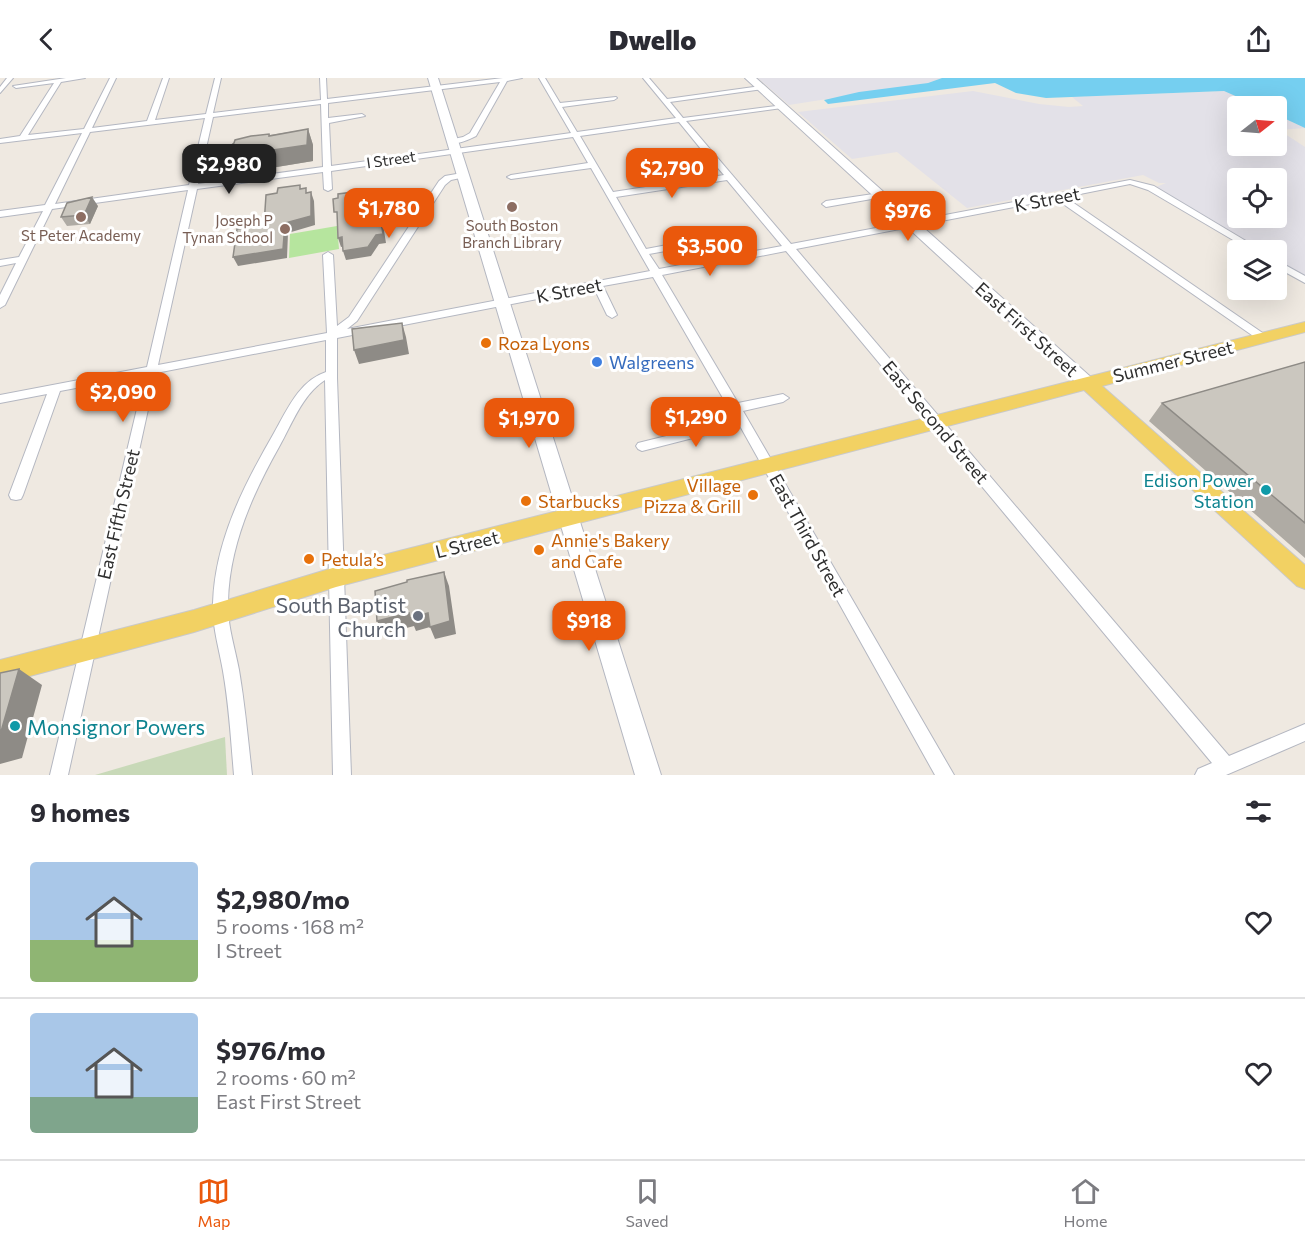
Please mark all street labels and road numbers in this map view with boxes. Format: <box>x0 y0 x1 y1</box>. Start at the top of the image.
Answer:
street label: I Street <box>365 147 417 171</box>
street label: K Street <box>1012 182 1082 216</box>
street label: K Street <box>534 273 604 307</box>
street label: East First Street <box>971 277 1083 381</box>
street label: Summer Street <box>1111 335 1235 387</box>
street label: East Second Street <box>878 356 994 488</box>
street label: East Fifth Street <box>92 447 144 581</box>
street label: East Third Street <box>765 470 851 600</box>
street label: L Street <box>433 526 501 562</box>

